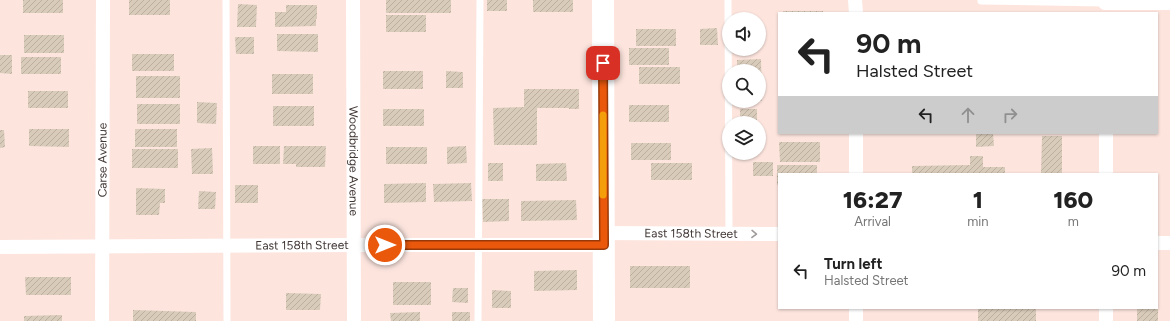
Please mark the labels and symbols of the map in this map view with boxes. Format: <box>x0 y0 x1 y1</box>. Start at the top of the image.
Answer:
pin <box>586 46 620 80</box>
street label: Woodbridge Avenue <box>346 106 361 217</box>
street label: Carse Avenue <box>95 122 110 197</box>
position arrow <box>364 224 406 266</box>
street label: East 158th Street <box>644 226 738 241</box>
one-way arrow <box>751 230 757 238</box>
street label: East 158th Street <box>255 238 349 253</box>

